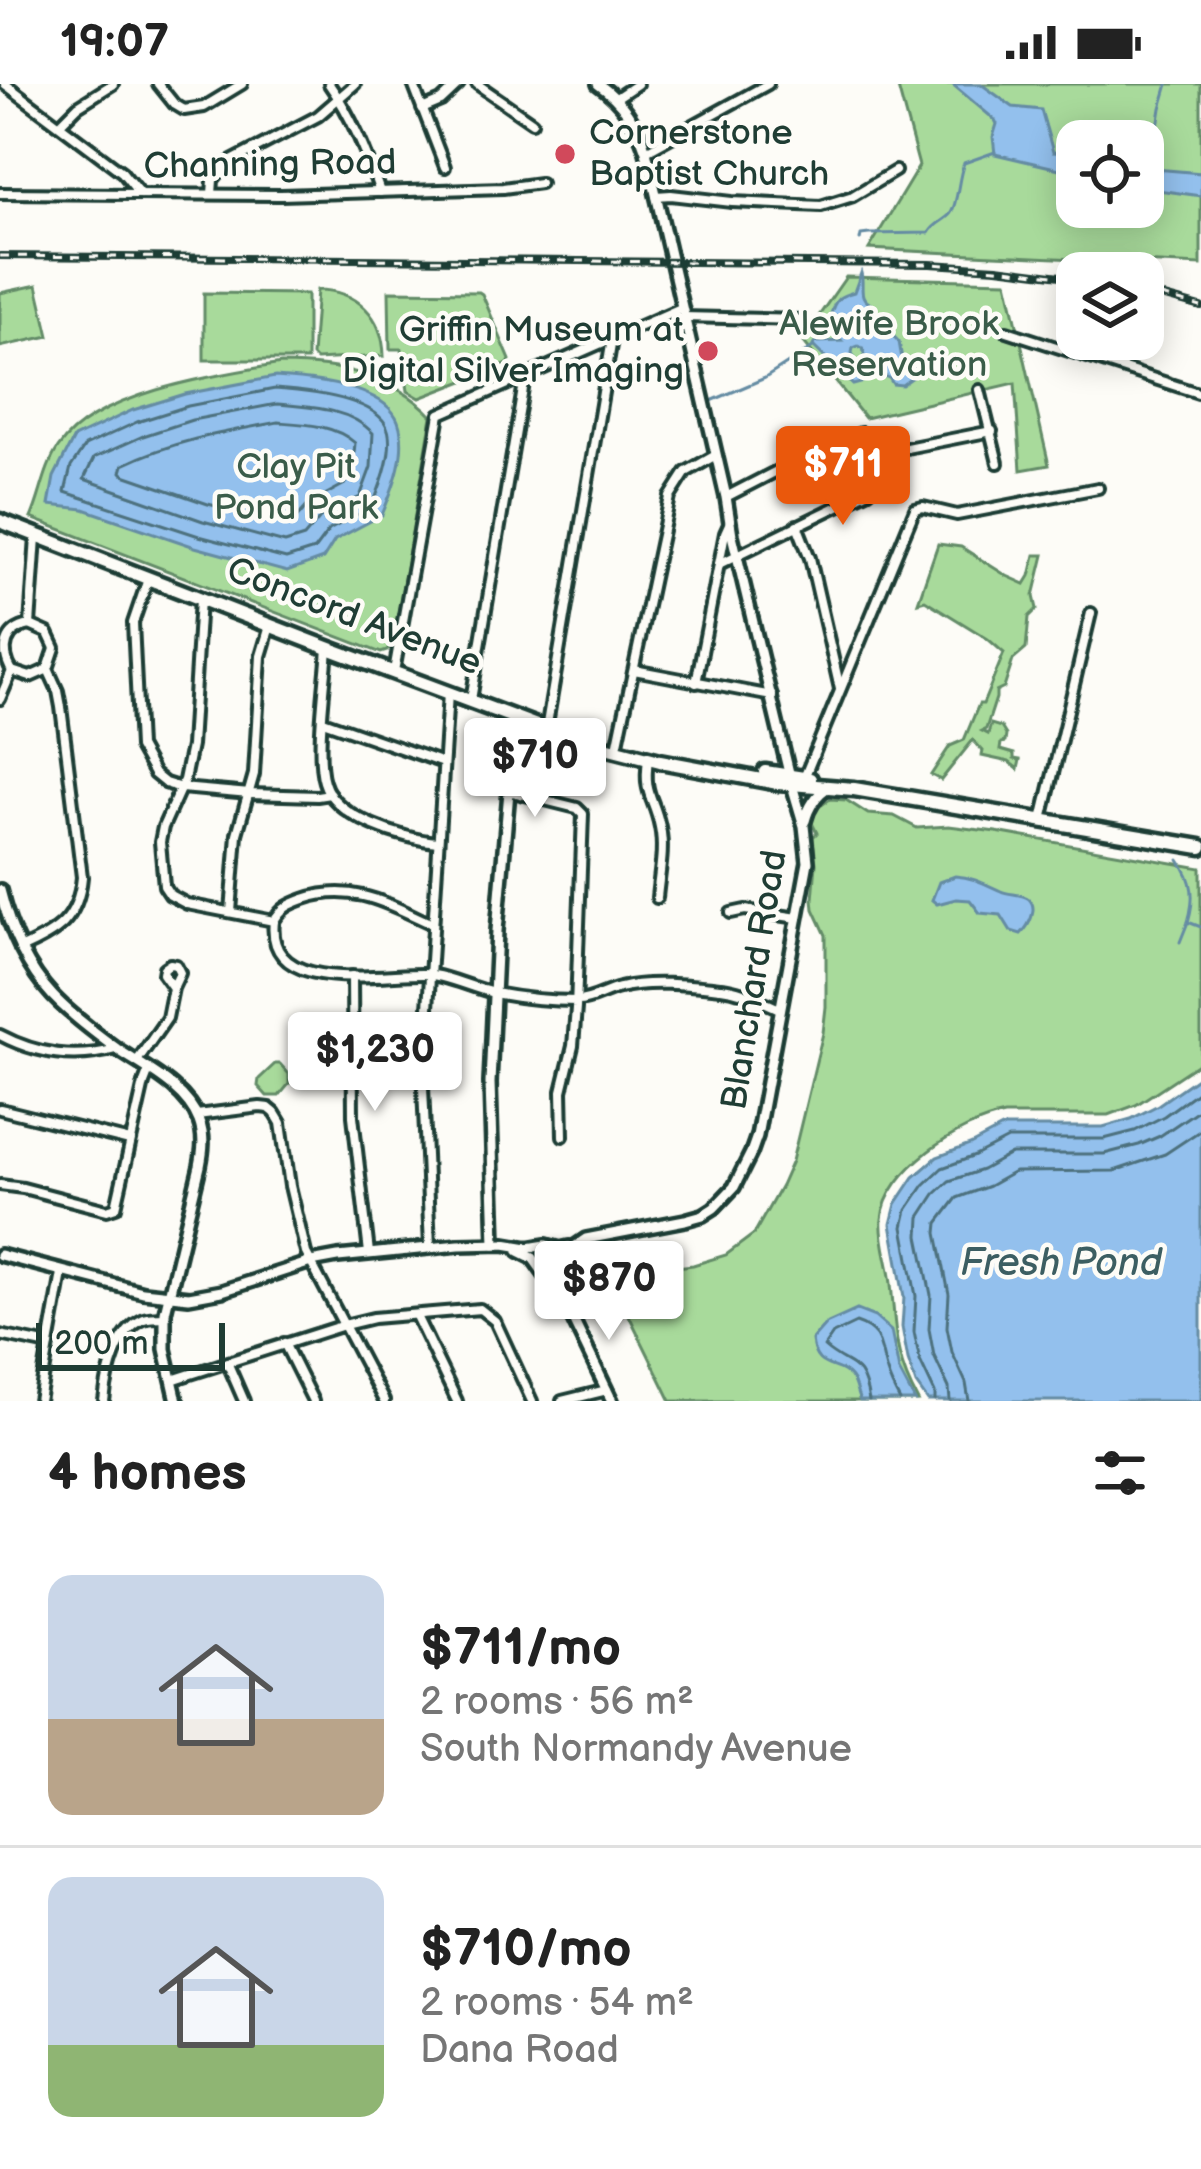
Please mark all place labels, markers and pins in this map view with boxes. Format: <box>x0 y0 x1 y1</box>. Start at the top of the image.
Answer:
place label: Cornerstone Baptist Church <box>589 112 829 196</box>
marker: Cornerstone Baptist Church <box>552 141 578 167</box>
place label: Griffin Museum at Digital Silver Imaging <box>342 309 684 393</box>
marker: Griffin Museum at Digital Silver Imaging <box>695 338 721 364</box>
pin: $711 <box>772 426 914 528</box>
pin: $710 <box>464 718 606 820</box>
pin: $1,230 <box>277 1012 473 1114</box>
pin: $870 <box>538 1241 680 1343</box>

